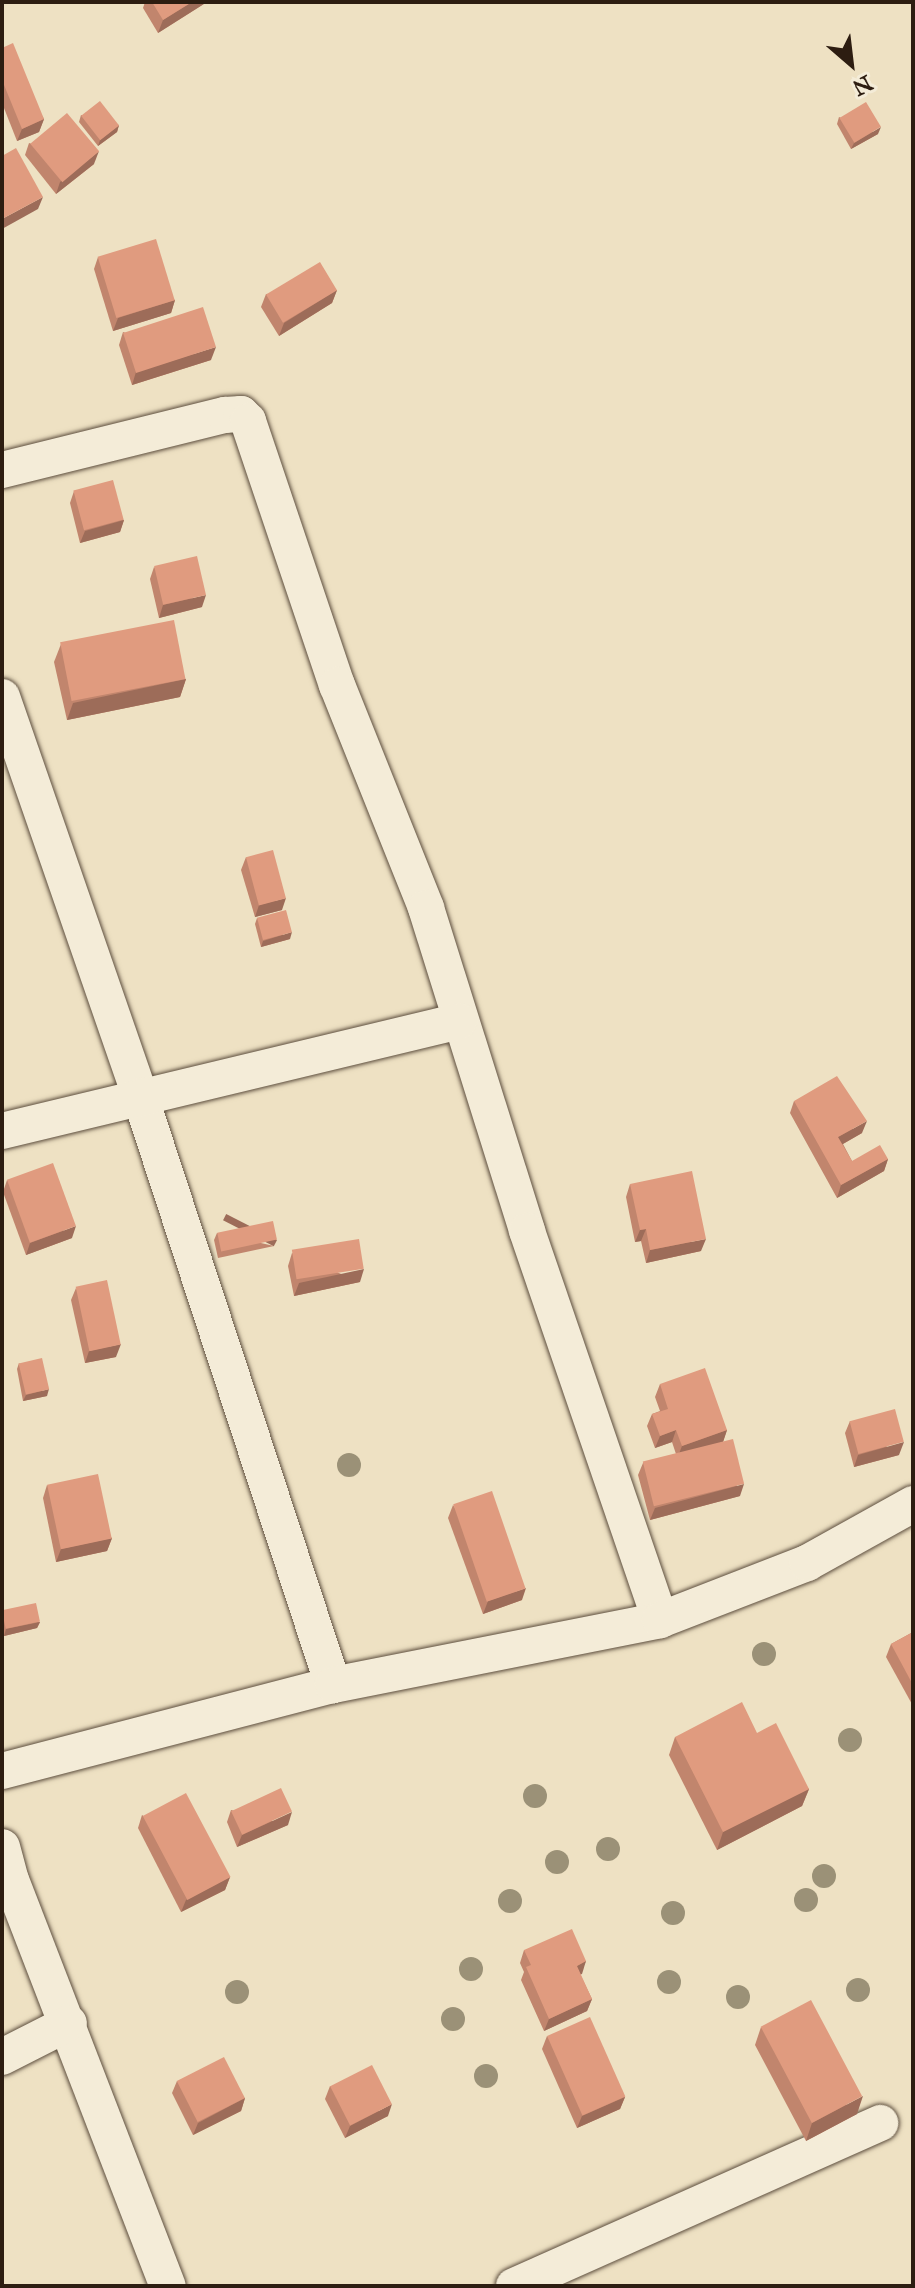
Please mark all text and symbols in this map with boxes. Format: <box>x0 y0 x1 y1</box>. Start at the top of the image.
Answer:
north arrow <box>811 24 891 104</box>
text: N <box>848 69 877 102</box>

